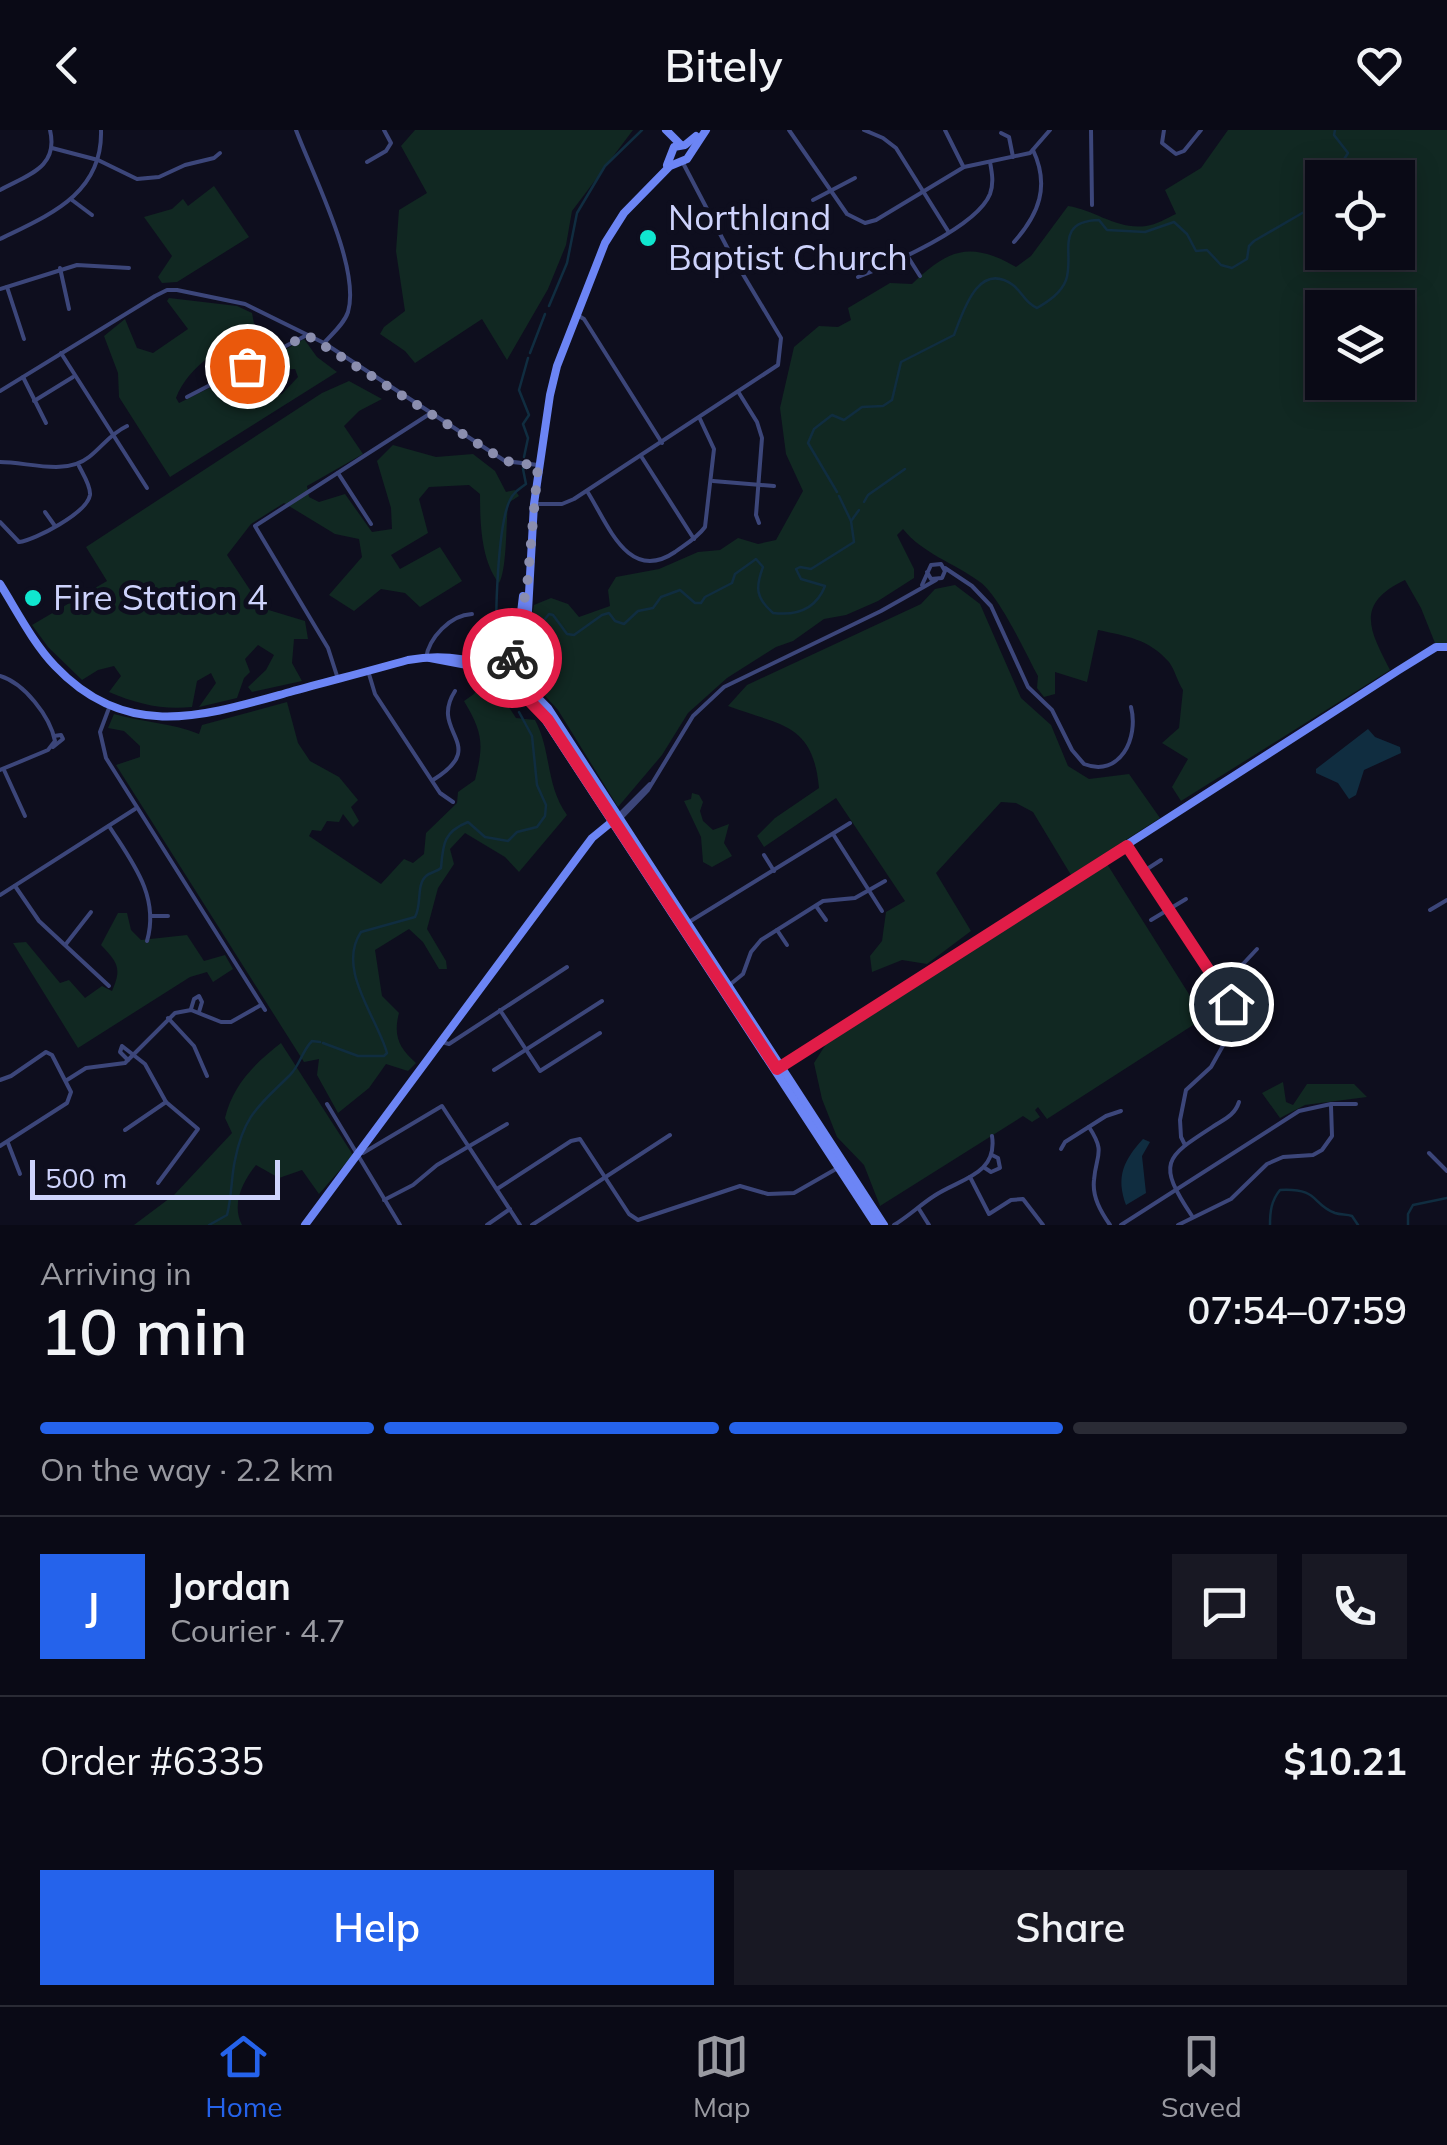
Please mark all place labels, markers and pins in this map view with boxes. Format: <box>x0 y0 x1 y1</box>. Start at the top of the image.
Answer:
place label: Northland Baptist Church <box>668 195 908 279</box>
marker: Northland Baptist Church <box>637 227 659 249</box>
pin <box>205 324 290 409</box>
place label: Fire Station 4 <box>53 575 268 619</box>
marker: Fire Station 4 <box>22 587 44 609</box>
pin <box>1189 962 1274 1047</box>

